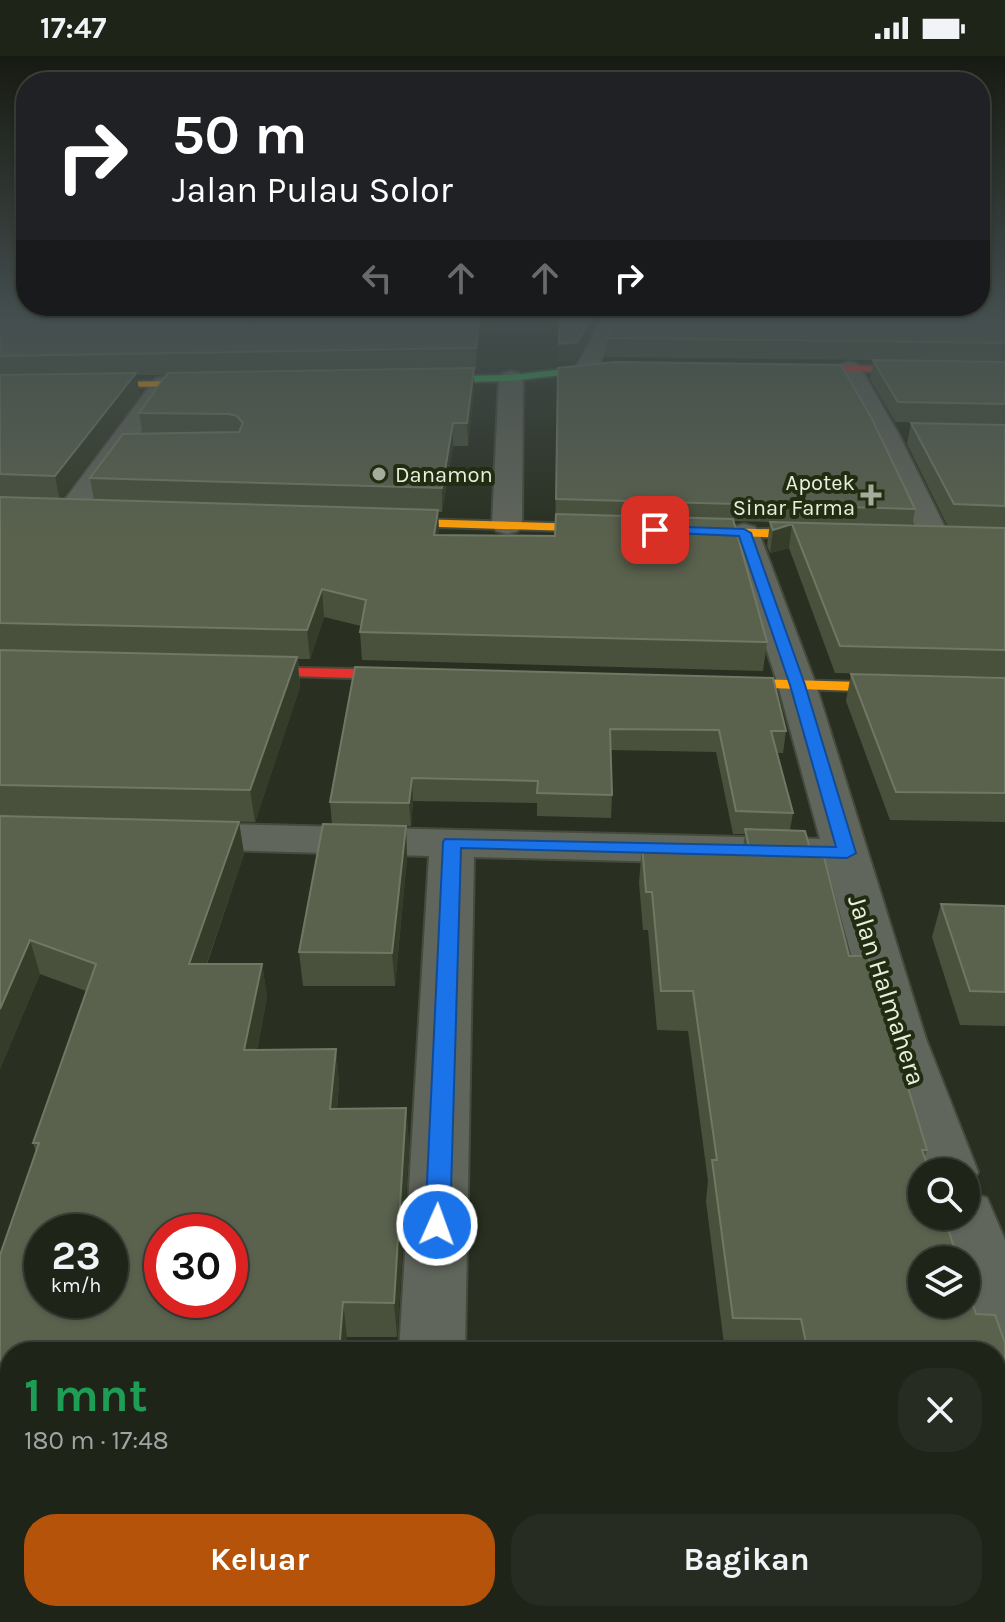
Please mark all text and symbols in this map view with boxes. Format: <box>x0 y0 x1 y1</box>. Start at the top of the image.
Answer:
text: 17:47 <box>40 10 106 46</box>
text: 50 m <box>172 102 307 167</box>
icon: right <box>40 104 144 208</box>
text: Jalan Pulau Solor <box>172 169 453 211</box>
icon: left <box>355 256 399 300</box>
icon: ahead <box>439 256 483 300</box>
icon: ahead <box>523 256 567 300</box>
icon: right <box>607 256 651 300</box>
place label: Danamon <box>395 462 493 488</box>
marker: Danamon <box>370 465 388 483</box>
place label: Apotek Sinar Farma <box>733 470 855 521</box>
marker: Apotek Sinar Farma <box>862 486 880 504</box>
pin <box>621 496 689 564</box>
icon: arrive <box>633 508 677 552</box>
street label: Jalan Halmahera <box>841 891 932 1089</box>
map controls <box>908 1158 980 1318</box>
button: search <box>908 1158 980 1230</box>
position arrow <box>395 1183 479 1267</box>
speed limit sign: 30 <box>144 1214 248 1318</box>
text: 23 <box>51 1232 101 1279</box>
button: layers <box>908 1246 980 1318</box>
text: km/h <box>51 1274 101 1297</box>
text: 1 mnt <box>24 1367 148 1423</box>
button: close <box>898 1368 982 1452</box>
text: 180 m · 17:48 <box>24 1425 169 1456</box>
button: Keluar <box>24 1514 495 1606</box>
button: Bagikan <box>511 1514 982 1606</box>

